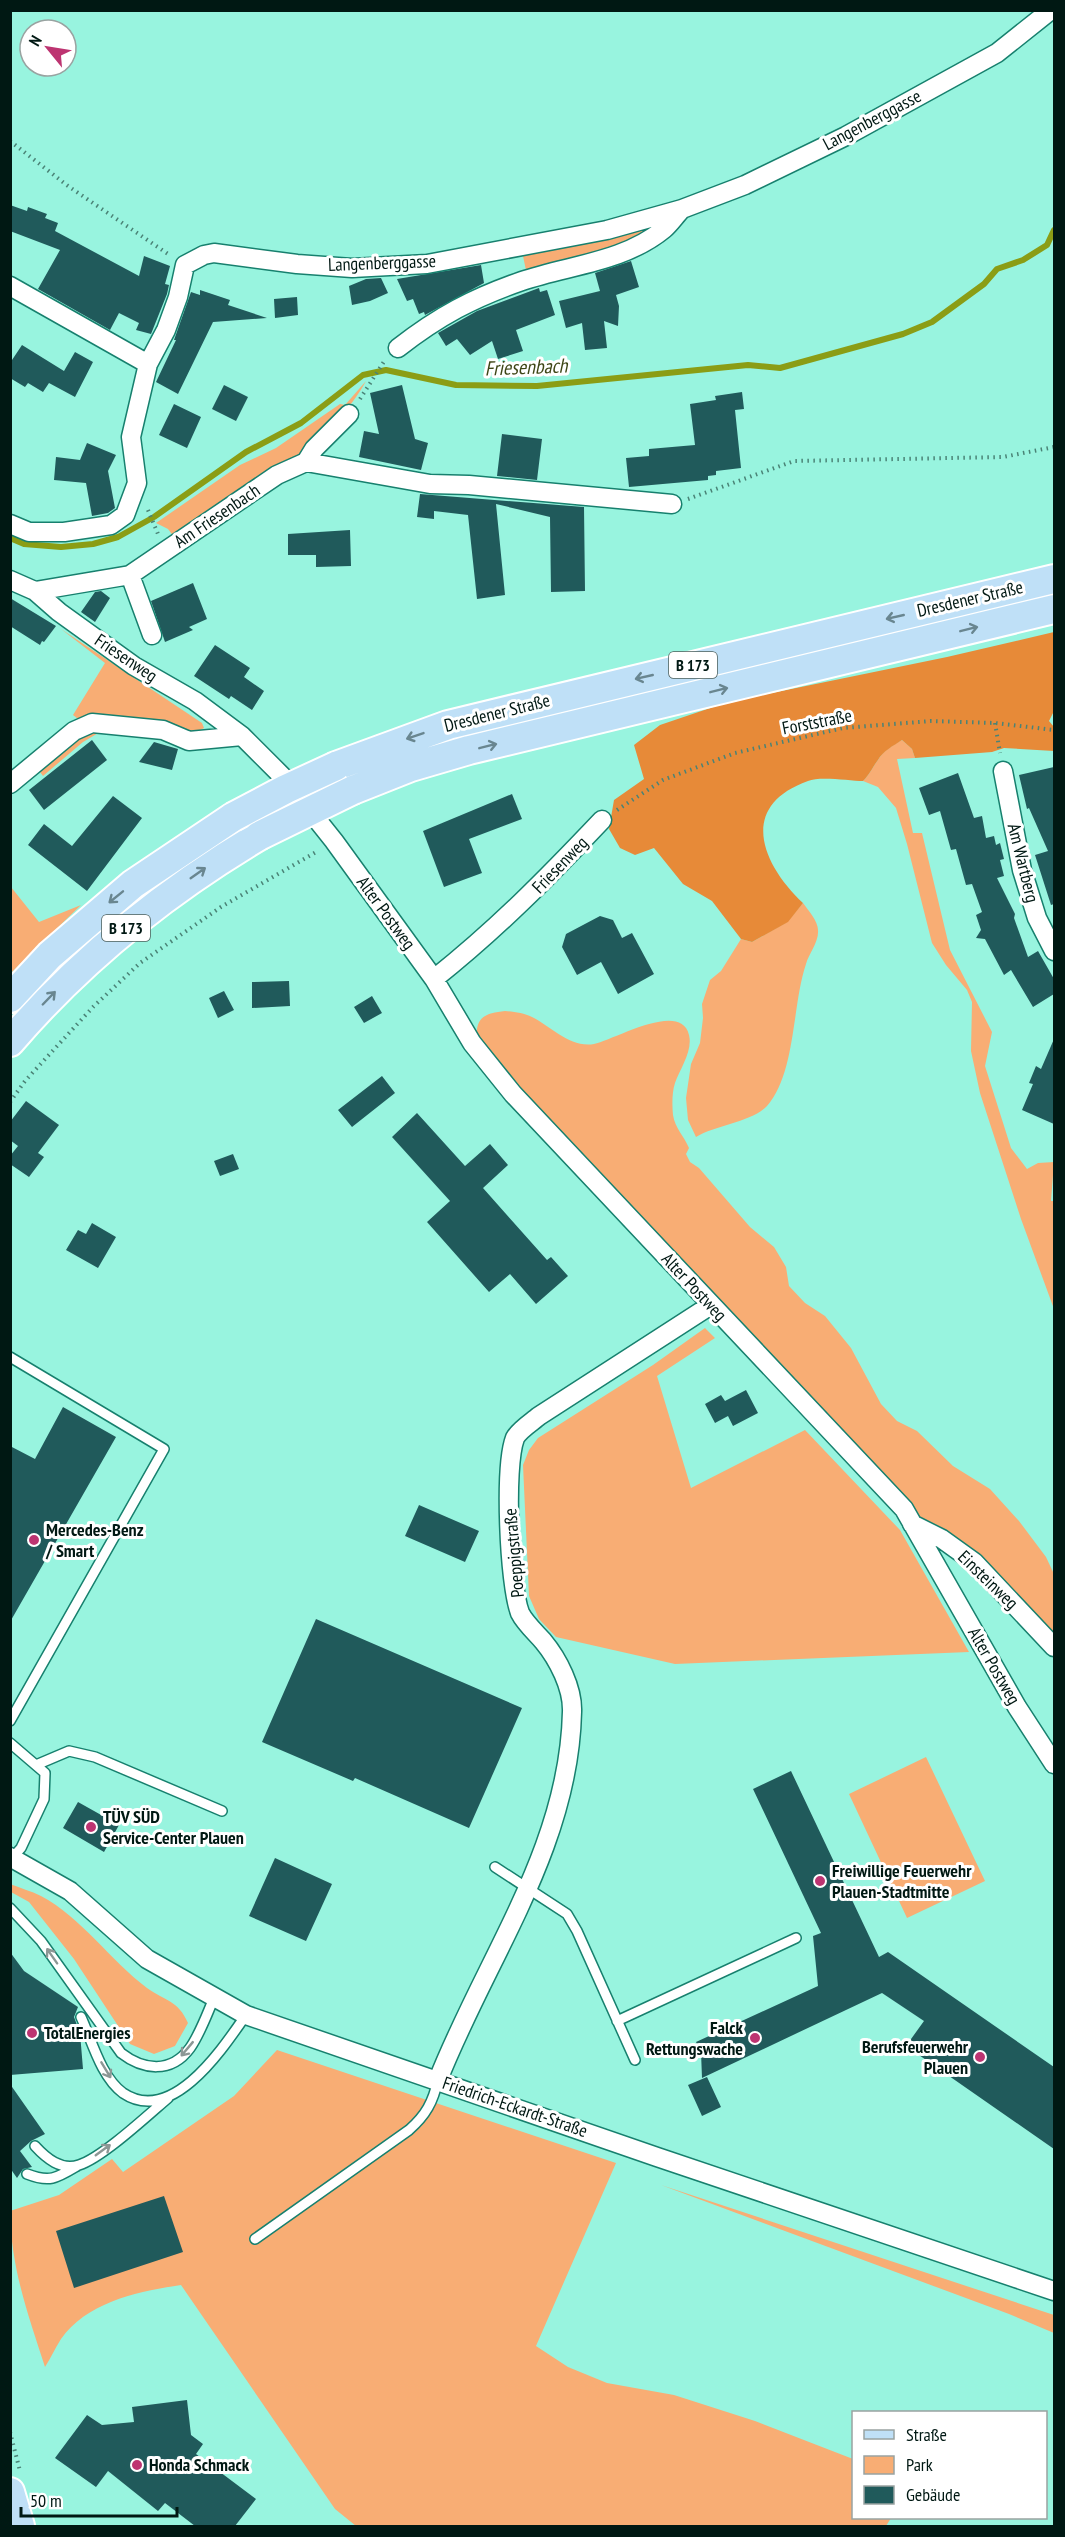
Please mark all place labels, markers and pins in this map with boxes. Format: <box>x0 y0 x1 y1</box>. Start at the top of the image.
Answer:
place label: Mercedes-Benz / Smart <box>45 1518 144 1562</box>
marker: Mercedes-Benz / Smart <box>27 1533 41 1547</box>
place label: TÜV SÜD Service-Center Plauen <box>103 1805 244 1849</box>
marker: TÜV SÜD Service-Center Plauen <box>84 1820 98 1834</box>
place label: Freiwillige Feuerwehr Plauen-Stadtmitte <box>832 1859 972 1903</box>
marker: Freiwillige Feuerwehr Plauen-Stadtmitte <box>813 1874 827 1888</box>
place label: Falck Rettungswache <box>646 2016 744 2060</box>
place label: TotalEnergies <box>44 2021 131 2044</box>
marker: TotalEnergies <box>25 2026 39 2040</box>
marker: Falck Rettungswache <box>748 2031 762 2045</box>
place label: Berufsfeuerwehr Plauen <box>862 2035 969 2079</box>
marker: Berufsfeuerwehr Plauen <box>973 2050 987 2064</box>
place label: Honda Schmack <box>149 2453 250 2476</box>
marker: Honda Schmack <box>130 2458 144 2472</box>

